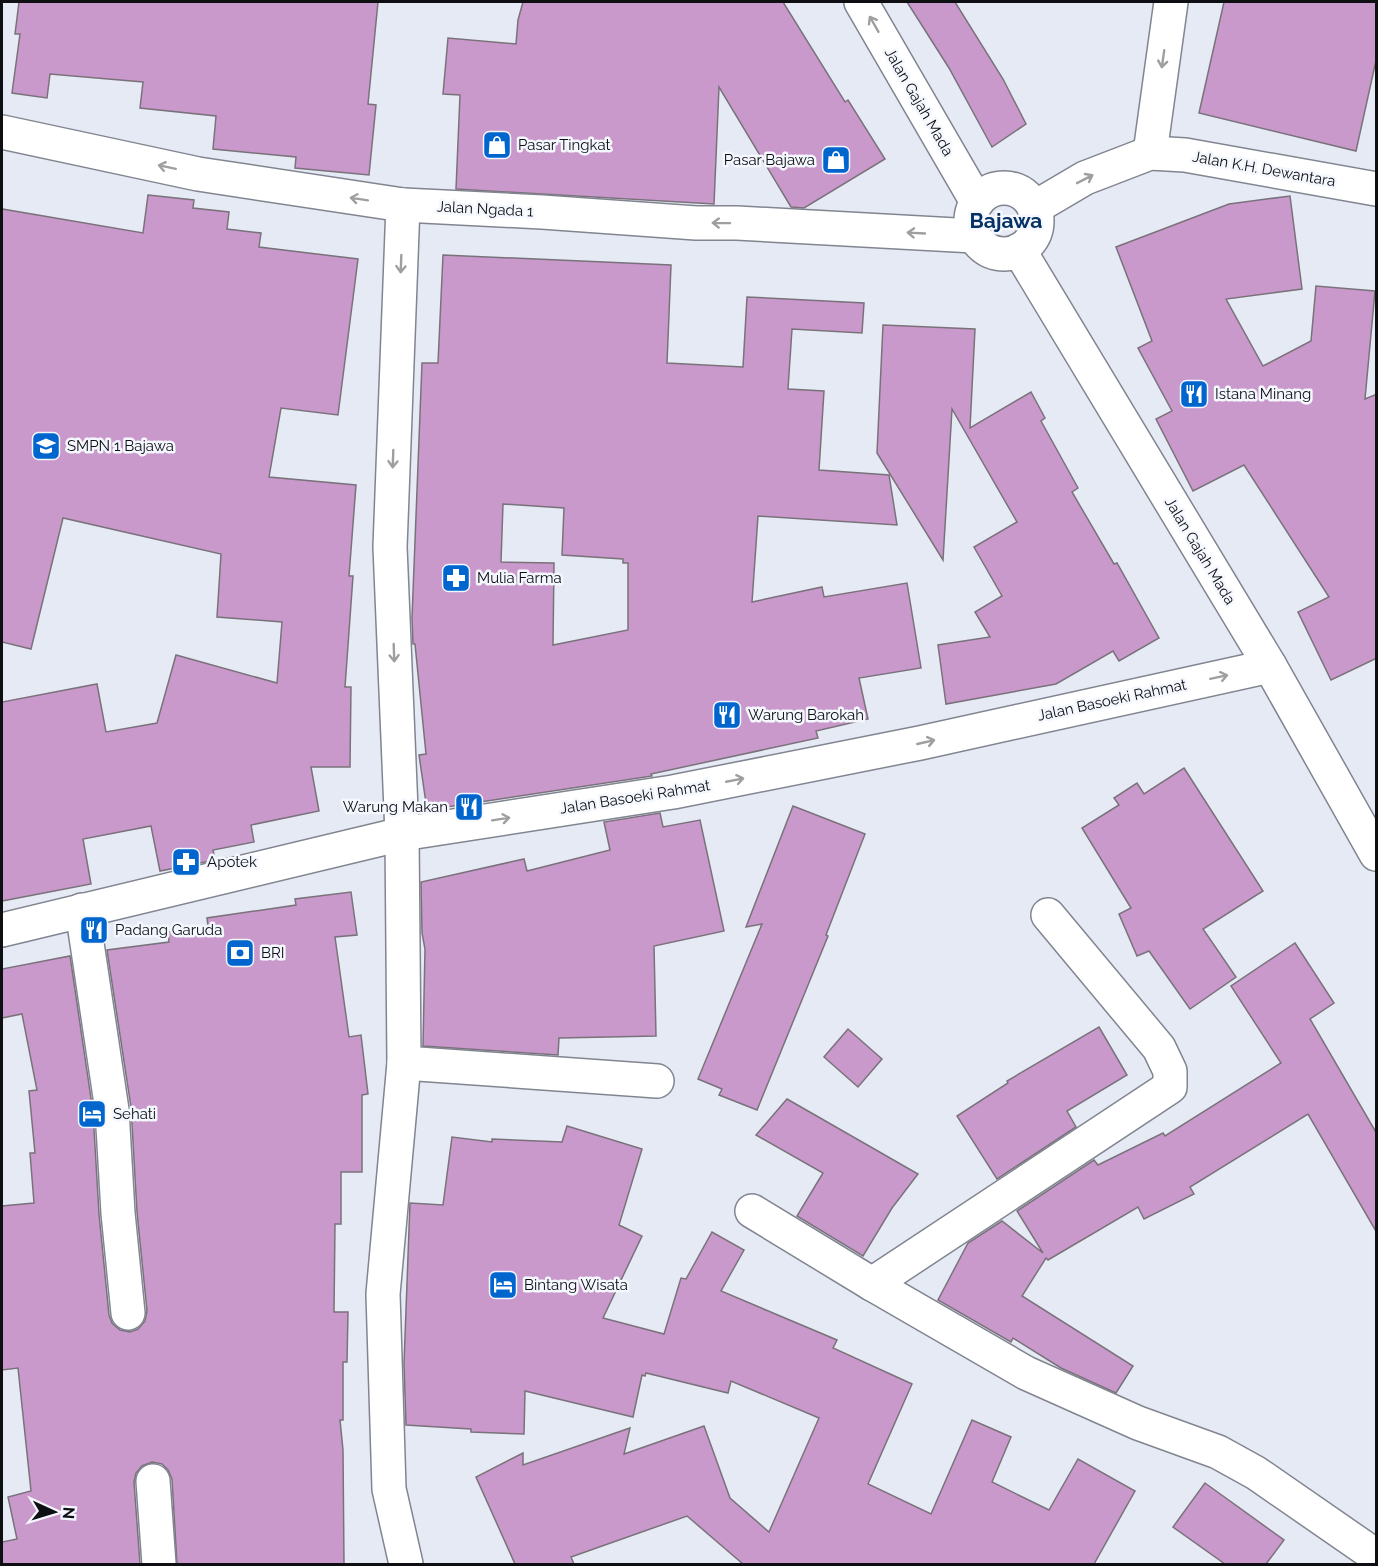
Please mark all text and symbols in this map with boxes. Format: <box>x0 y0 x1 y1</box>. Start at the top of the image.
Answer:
one-way arrow <box>868 16 880 33</box>
street label: Jalan Gajah Mada <box>881 45 957 159</box>
one-way arrow <box>1157 49 1168 69</box>
shop icon: Pasar Tingkat <box>481 129 513 161</box>
place label: Pasar Tingkat <box>518 136 611 154</box>
shop icon: Pasar Bajawa <box>820 144 852 176</box>
street label: Jalan K.H. Dewantara <box>1191 148 1337 190</box>
place label: Pasar Bajawa <box>724 151 815 169</box>
one-way arrow <box>158 161 177 172</box>
one-way arrow <box>1075 173 1093 184</box>
one-way arrow <box>350 193 370 204</box>
street label: Jalan Ngada 1 <box>436 197 534 221</box>
district label: Bajawa <box>970 208 1042 233</box>
one-way arrow <box>712 217 732 229</box>
one-way arrow <box>906 228 926 239</box>
one-way arrow <box>396 253 407 273</box>
restaurant icon: Istana Minang <box>1178 378 1210 410</box>
place label: Istana Minang <box>1215 385 1311 403</box>
school or university icon: SMPN 1 Bajawa <box>30 430 62 462</box>
place label: SMPN 1 Bajawa <box>67 437 174 455</box>
one-way arrow <box>388 448 399 468</box>
street label: Jalan Gajah Mada <box>1161 494 1239 608</box>
pharmacy icon: Mulia Farma <box>440 562 472 594</box>
place label: Mulia Farma <box>477 569 562 587</box>
one-way arrow <box>389 643 400 663</box>
one-way arrow <box>1209 671 1228 683</box>
street label: Jalan Basoeki Rahmat <box>1036 675 1188 725</box>
restaurant icon: Warung Barokah <box>711 699 743 731</box>
place label: Warung Barokah <box>748 706 864 724</box>
one-way arrow <box>916 735 935 747</box>
one-way arrow <box>725 774 744 785</box>
street label: Jalan Basoeki Rahmat <box>559 776 711 818</box>
restaurant icon: Warung Makan <box>453 791 485 823</box>
place label: Warung Makan <box>343 798 448 816</box>
one-way arrow <box>491 813 510 824</box>
pharmacy icon: Apotek <box>170 846 202 878</box>
place label: Apotek <box>207 853 257 871</box>
restaurant icon: Padang Garuda <box>78 914 110 946</box>
place label: Padang Garuda <box>115 921 222 939</box>
bank icon: BRI <box>224 937 256 969</box>
place label: BRI <box>261 944 285 962</box>
hotel icon: Sehati <box>76 1098 108 1130</box>
place label: Sehati <box>113 1105 156 1123</box>
hotel icon: Bintang Wisata <box>487 1269 519 1301</box>
place label: Bintang Wisata <box>524 1276 628 1294</box>
north arrow <box>24 1482 84 1542</box>
text: N <box>59 1506 78 1520</box>

